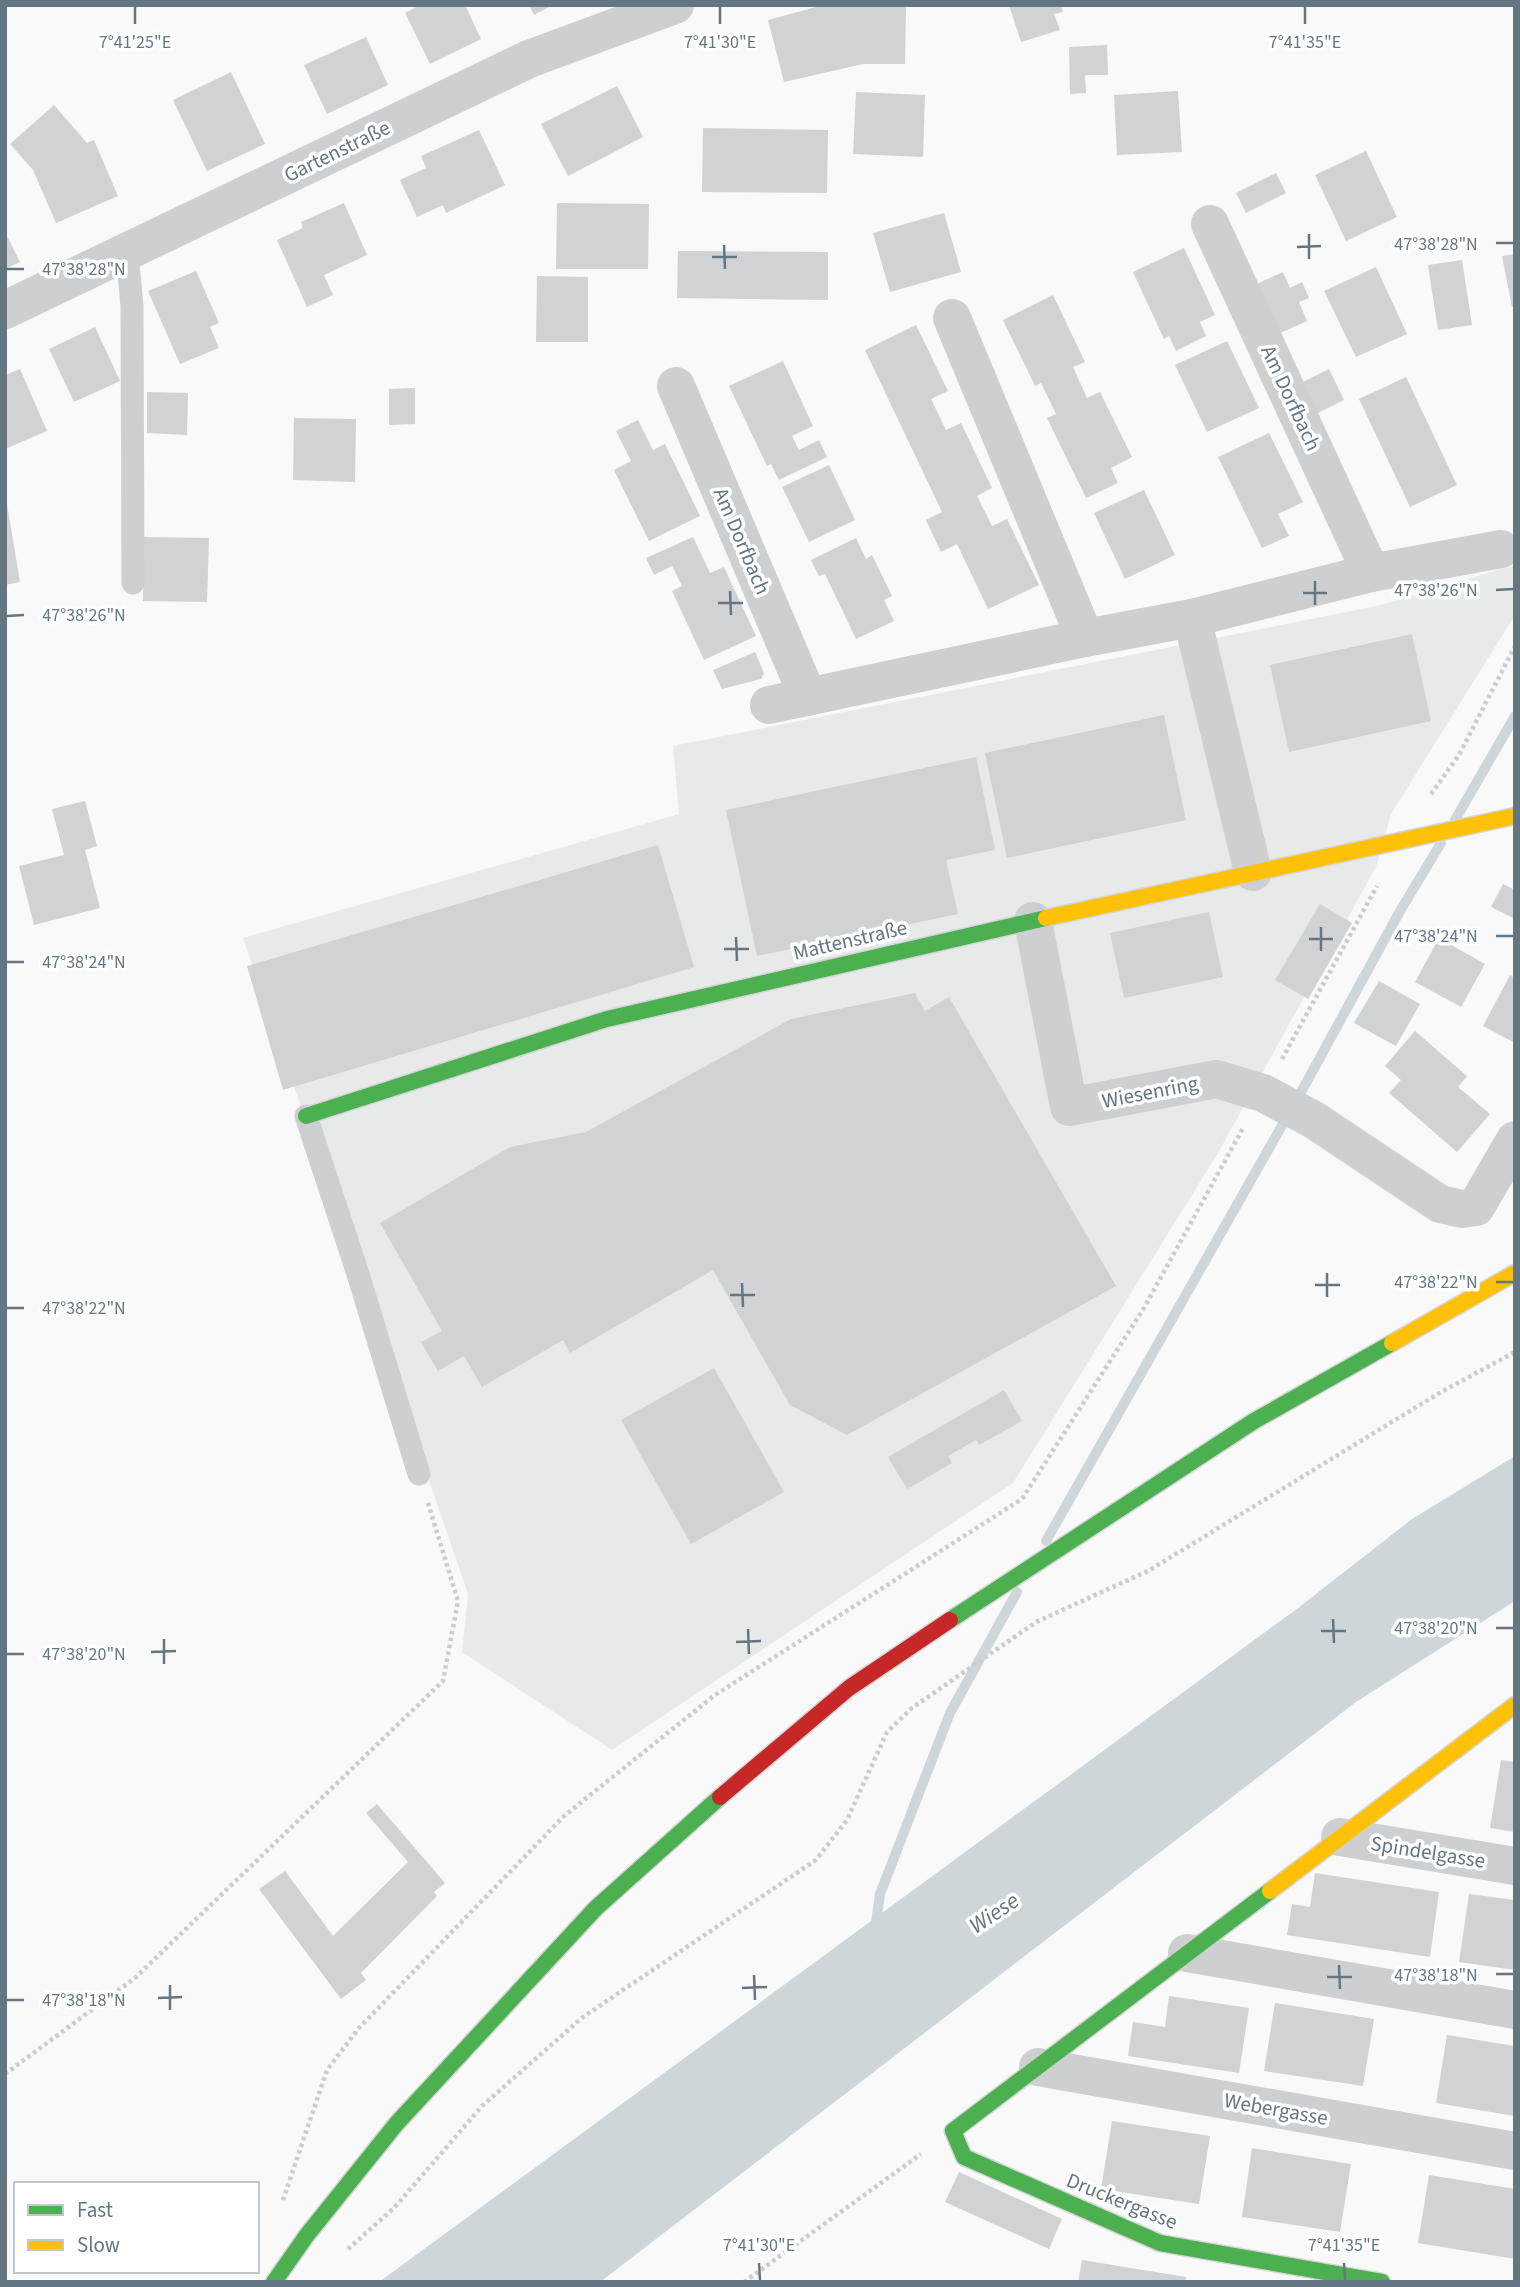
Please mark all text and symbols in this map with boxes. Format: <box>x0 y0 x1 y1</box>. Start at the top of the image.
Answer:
text: 7°41'25"E <box>99 30 171 55</box>
text: 7°41'30"E <box>684 30 756 55</box>
text: 7°41'35"E <box>1269 30 1341 55</box>
street label: Gartenstraße <box>279 112 395 190</box>
text: 47°38'28"N <box>1394 232 1478 257</box>
text: 47°38'28"N <box>42 257 126 282</box>
street label: Am Dorfbach <box>1253 340 1329 456</box>
street label: Am Dorfbach <box>706 483 778 599</box>
text: 47°38'26"N <box>1394 578 1478 603</box>
text: 47°38'26"N <box>42 603 126 628</box>
street label: Mattenstraße <box>790 912 910 968</box>
text: 47°38'24"N <box>1394 924 1478 949</box>
text: 47°38'24"N <box>42 950 126 975</box>
street label: Wiesenring <box>1099 1068 1201 1116</box>
text: 47°38'22"N <box>1394 1270 1478 1295</box>
text: 47°38'22"N <box>42 1296 126 1321</box>
text: 47°38'20"N <box>1394 1616 1478 1641</box>
text: 47°38'20"N <box>42 1642 126 1667</box>
street label: Spindelgasse <box>1368 1828 1488 1876</box>
water label: Wiese <box>962 1884 1026 1942</box>
text: 47°38'18"N <box>1394 1963 1478 1988</box>
text: 47°38'18"N <box>42 1988 126 2013</box>
street label: Webergasse <box>1222 2085 1330 2133</box>
street label: Druckergasse <box>1062 2165 1182 2237</box>
legend <box>14 2182 259 2273</box>
text: Fast <box>77 2195 113 2225</box>
text: Slow <box>77 2230 120 2260</box>
text: 7°41'30"E <box>723 2233 795 2258</box>
text: 7°41'35"E <box>1308 2233 1380 2258</box>

